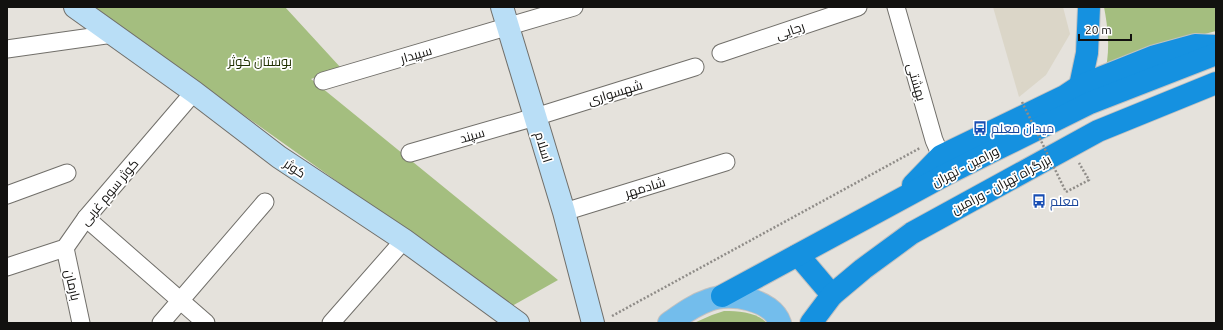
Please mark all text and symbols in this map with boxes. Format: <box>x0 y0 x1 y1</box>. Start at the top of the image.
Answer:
scale bar <box>1079 16 1131 42</box>
street label: رجایی <box>774 19 807 42</box>
text: 20 m <box>1085 23 1112 36</box>
street label: سپیدار <box>398 43 434 67</box>
park label: بوستان کوثر <box>227 54 292 69</box>
street label: بهشتی <box>904 62 929 103</box>
street label: شهسواری <box>586 77 644 108</box>
bus stop icon: میدان معلم <box>972 120 988 136</box>
place label: میدان معلم <box>991 121 1054 138</box>
street label: سپند <box>458 125 487 147</box>
street label: اسلام <box>530 130 555 165</box>
street label: ورامین - تهران <box>929 143 1001 190</box>
street label: بزرگراه تهران - ورامین <box>949 152 1054 217</box>
street label: کوثر <box>280 155 308 181</box>
street label: کوثر سوم غربی <box>77 156 143 230</box>
street label: شادمهر <box>622 174 667 201</box>
bus stop icon: معلم <box>1031 193 1047 209</box>
place label: معلم <box>1050 194 1079 211</box>
street label: بارمان <box>62 268 83 302</box>

